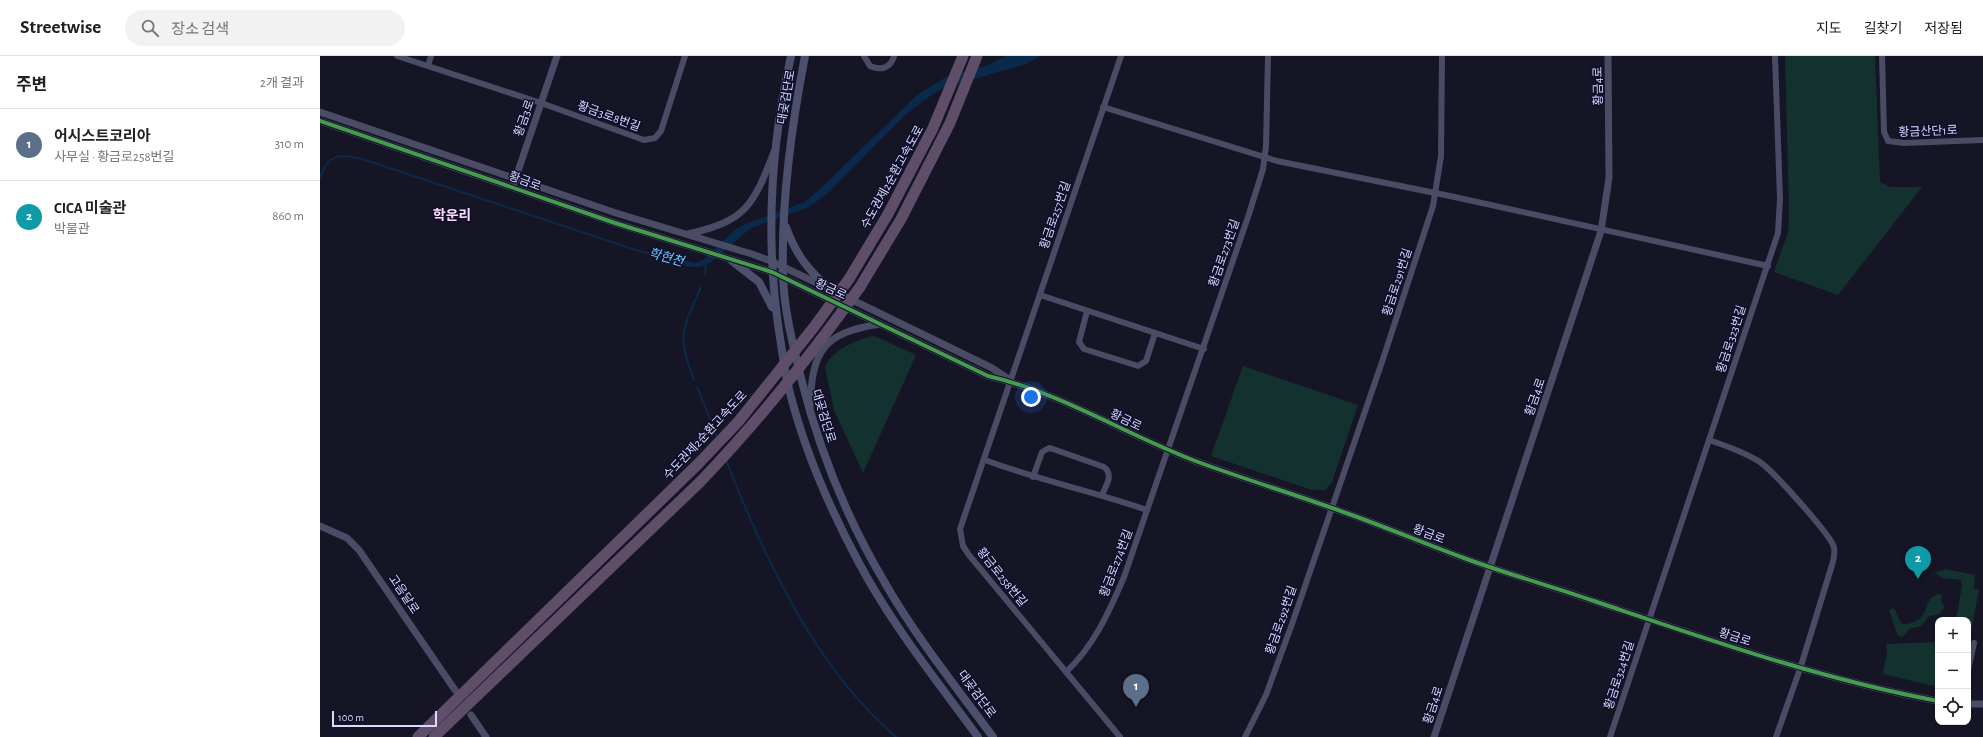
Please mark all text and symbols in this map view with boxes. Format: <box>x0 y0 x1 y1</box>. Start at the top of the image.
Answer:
search box <box>125 10 405 46</box>
icon: search <box>139 17 161 39</box>
text: Streetwise <box>20 18 101 37</box>
text: 장소 검색 <box>171 22 229 37</box>
text: 지도 <box>1816 22 1842 36</box>
text: 길찾기 <box>1864 22 1902 36</box>
text: 저장됨 <box>1924 22 1963 36</box>
street label: 황금4로 <box>1592 66 1604 106</box>
street label: 대곶검단로 <box>775 69 797 125</box>
text: 주변 <box>16 76 47 93</box>
text: 2개 결과 <box>260 77 304 90</box>
street label: 황금3로 <box>512 98 536 138</box>
street label: 황금3로8번길 <box>576 99 642 133</box>
street label: 수도권제2순환고속도로 <box>858 123 925 231</box>
street label: 황금산단1로 <box>1898 124 1958 138</box>
text: 어시스트코리아 <box>54 129 151 144</box>
text: 1 <box>27 138 31 151</box>
text: 310 m <box>275 138 304 151</box>
text: 사무실 · 황금로258번길 <box>54 151 174 164</box>
street label: 황금로 <box>507 170 543 192</box>
street label: 황금로257번길 <box>1038 180 1072 250</box>
text: CICA 미술관 <box>54 201 126 216</box>
district label: 학운리 <box>433 207 471 223</box>
text: 2 <box>26 210 32 223</box>
text: 860 m <box>272 210 304 223</box>
street label: 황금로273번길 <box>1207 218 1241 288</box>
text: 박물관 <box>54 223 90 236</box>
water label: 학현천 <box>647 246 686 269</box>
street label: 황금로291번길 <box>1380 247 1414 317</box>
street label: 황금로 <box>813 277 849 301</box>
street label: 황금로323번길 <box>1714 304 1748 374</box>
street label: 황금4로 <box>1523 377 1547 417</box>
your location <box>1021 387 1041 407</box>
street label: 수도권제2순환고속도로 <box>660 388 749 481</box>
street label: 대곶검단로 <box>810 388 838 444</box>
street label: 황금로 <box>1108 407 1144 433</box>
street label: 황금로 <box>1411 522 1447 546</box>
street label: 황금로274번길 <box>1098 528 1134 598</box>
street label: 황금로258번길 <box>975 545 1029 609</box>
pin: 2 <box>1905 546 1931 579</box>
street label: 고음달로 <box>387 572 421 616</box>
street label: 황금로292번길 <box>1264 584 1298 656</box>
map controls <box>1935 617 1971 725</box>
button: + <box>1935 617 1971 653</box>
street label: 황금로 <box>1717 626 1753 648</box>
street label: 황금로324번길 <box>1602 639 1636 711</box>
button: − <box>1935 653 1971 689</box>
street label: 대곶검단로 <box>956 668 998 720</box>
pin: 1 <box>1123 674 1149 707</box>
street label: 황금4로 <box>1421 685 1445 725</box>
button: locate <box>1935 689 1971 725</box>
scale bar <box>332 709 437 728</box>
text: 100 m <box>338 712 364 723</box>

